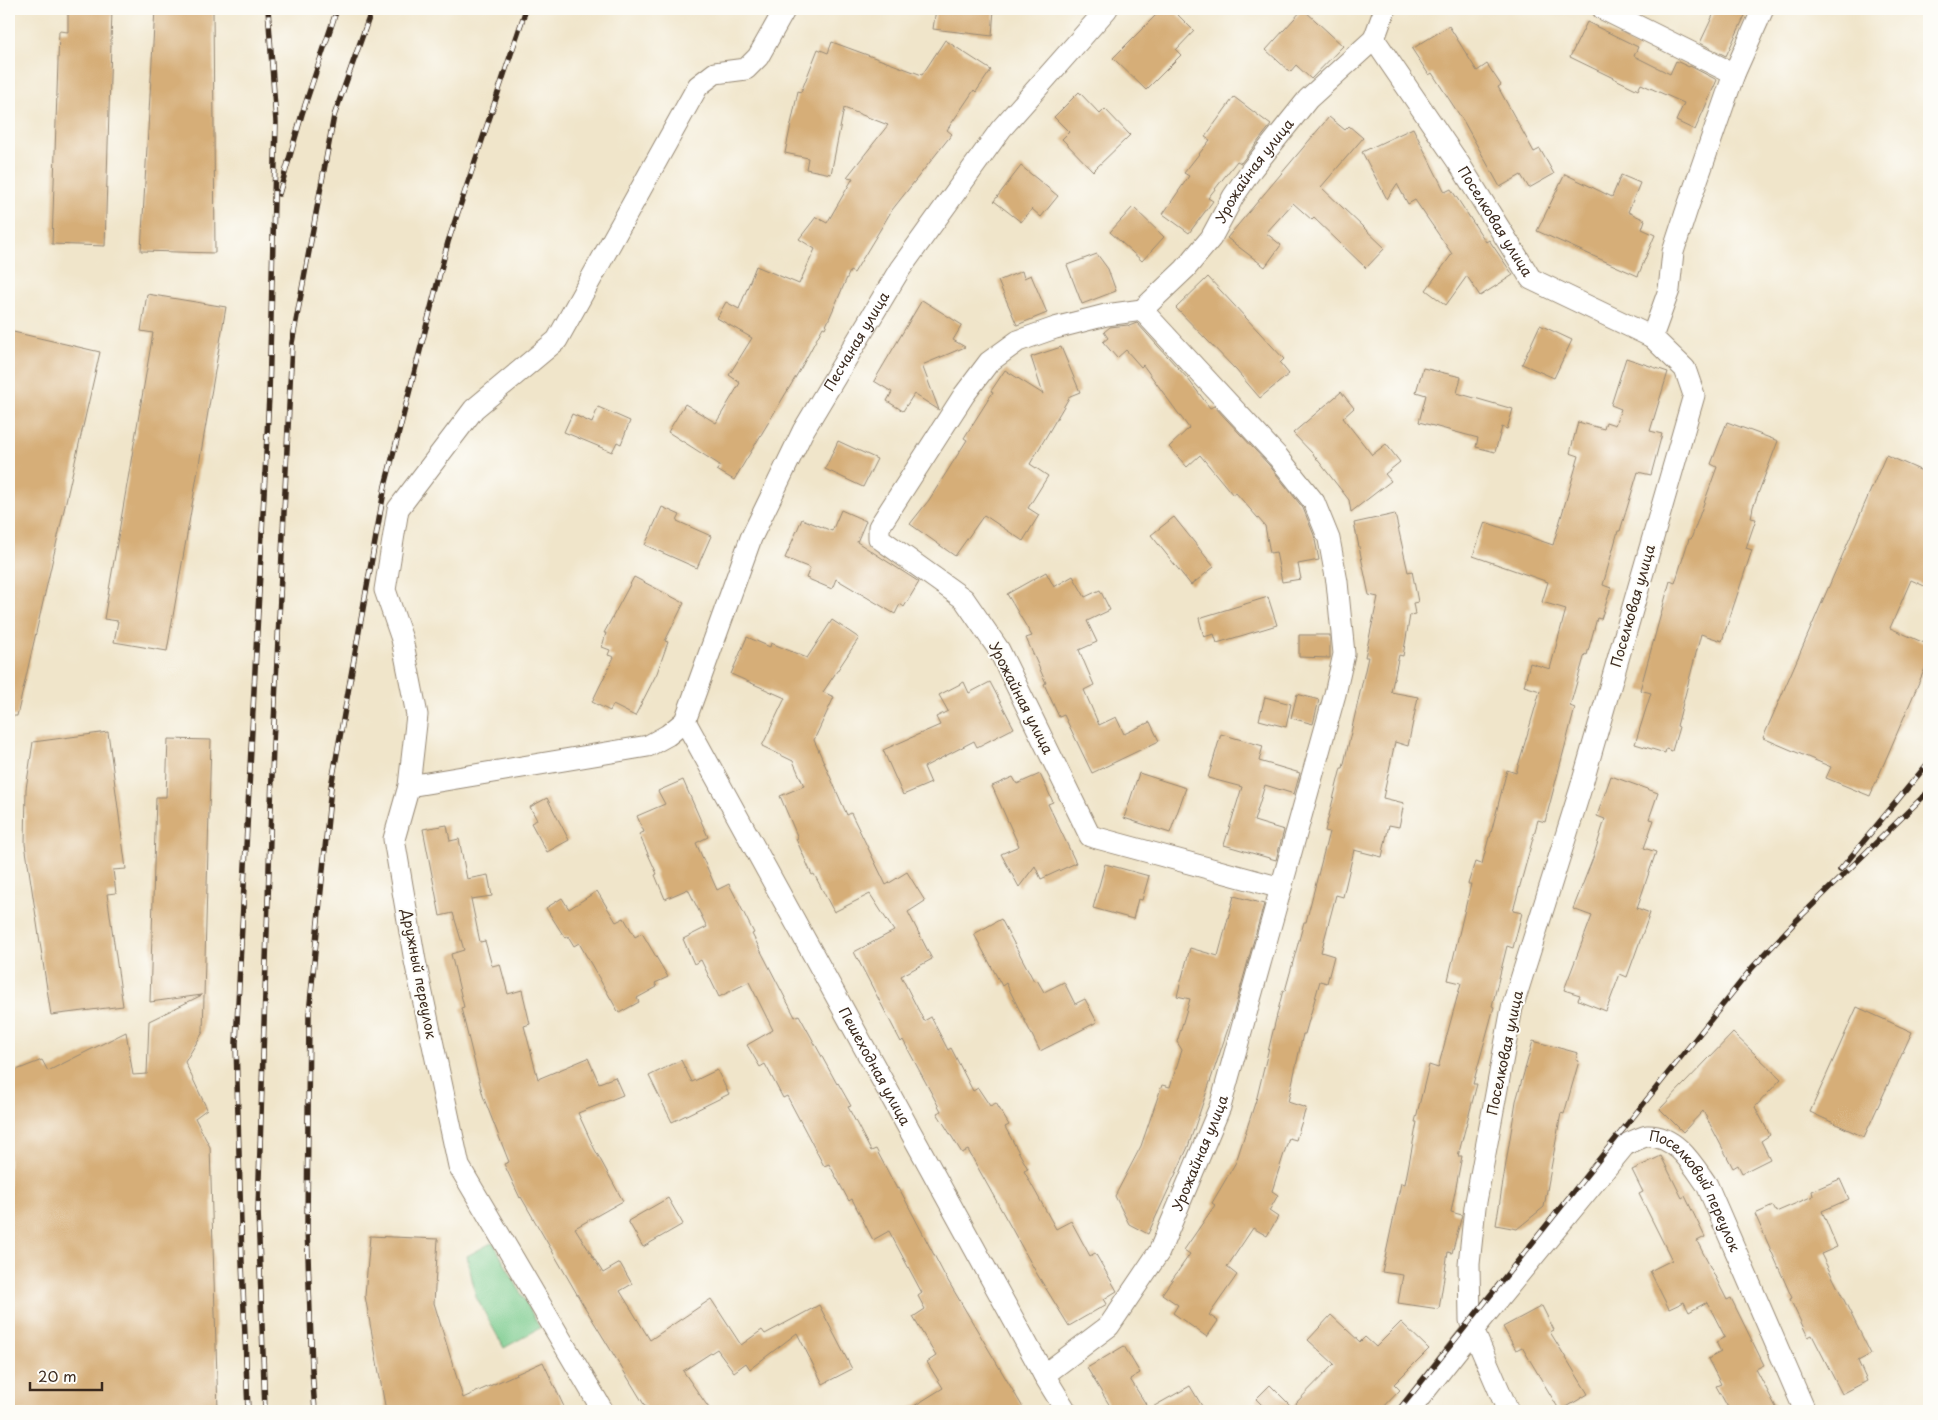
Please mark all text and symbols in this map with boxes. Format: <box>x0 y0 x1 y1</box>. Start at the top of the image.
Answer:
street label: Урожайная улица <box>1210 114 1299 227</box>
street label: Поселковая улица <box>1453 162 1538 281</box>
street label: Песчаная улица <box>818 287 894 395</box>
street label: Поселковая улица <box>1605 542 1660 670</box>
street label: Урожайная улица <box>984 638 1059 758</box>
street label: Дружный переулок <box>396 906 442 1041</box>
street label: Поселковая улица <box>1481 988 1528 1117</box>
street label: Пешеходная улица <box>834 1003 916 1129</box>
street label: Урожайная улица <box>1166 1092 1233 1214</box>
street label: Поселковый переулок <box>1648 1125 1746 1255</box>
scale bar <box>30 1360 102 1392</box>
text: 20 m <box>38 1364 77 1387</box>

